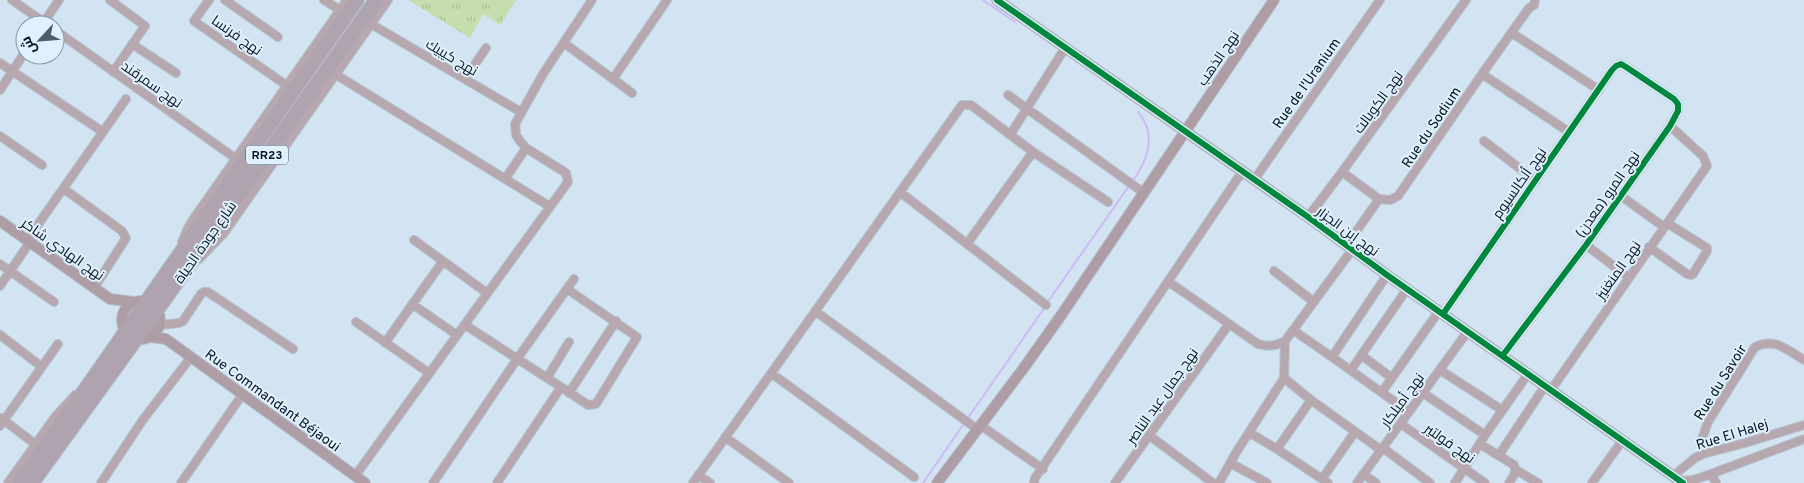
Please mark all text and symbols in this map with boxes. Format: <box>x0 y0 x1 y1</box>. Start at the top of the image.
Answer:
street label: نهج فرنسا <box>208 13 265 60</box>
north arrow <box>15 15 65 65</box>
street label: نهج الذهب <box>1195 28 1244 90</box>
text: ش <box>17 33 41 57</box>
street label: Rue de l'Uranium <box>1270 35 1345 132</box>
street label: نهج كيبيك <box>422 36 480 80</box>
street label: نهج سمرقند <box>117 58 185 112</box>
street label: نهج الكوبالت <box>1351 68 1408 137</box>
street label: Rue du Sodium <box>1399 84 1466 172</box>
street label: نهج ألكالسيوم <box>1488 144 1551 223</box>
road number: RR23 <box>246 146 288 164</box>
street label: نهج المرو (معدن) <box>1572 148 1644 241</box>
street label: شارع جودة الحياة <box>171 198 241 287</box>
street label: نهج إبن الجزار <box>1312 203 1382 261</box>
street label: نهج الهادي شاكر <box>15 215 107 287</box>
street label: نهج المنغنيز <box>1592 238 1646 304</box>
street label: Rue du Savoir <box>1691 341 1752 424</box>
street label: Rue Commandant Béjaoui <box>201 346 343 456</box>
street label: نهج جمال عبد الناصر <box>1123 346 1203 449</box>
street label: نهج أميلكار <box>1376 369 1429 432</box>
street label: Rue El Halej <box>1694 416 1771 454</box>
street label: نهج فولتير <box>1420 420 1478 468</box>

